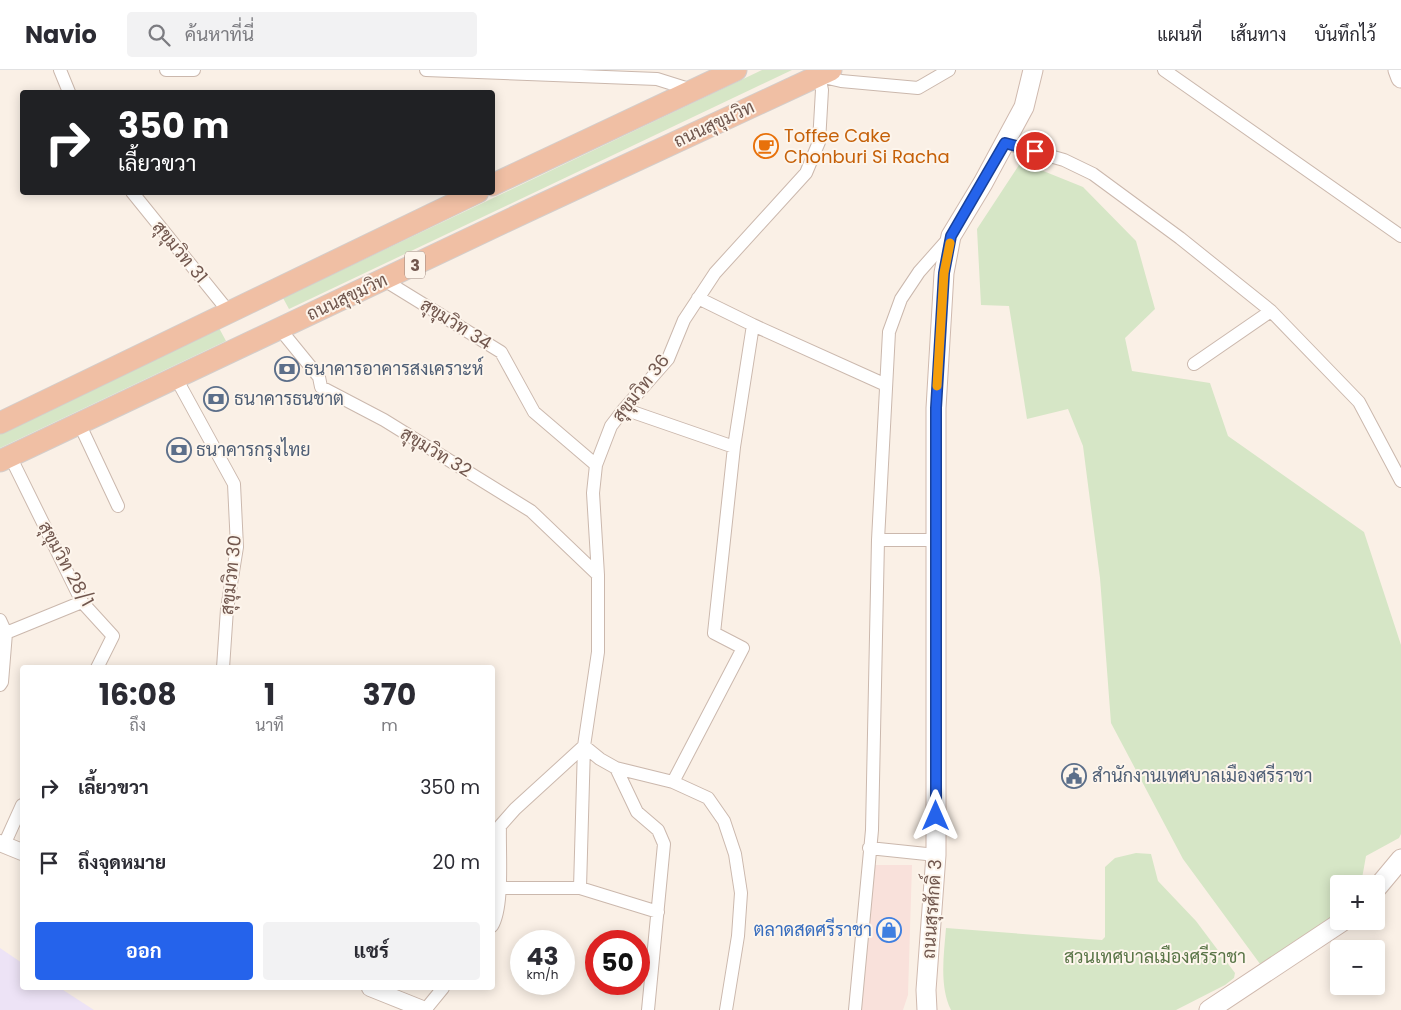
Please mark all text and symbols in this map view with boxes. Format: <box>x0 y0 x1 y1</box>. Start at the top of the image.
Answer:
search box <box>127 12 477 57</box>
text: Navio <box>25 18 97 51</box>
icon: search <box>145 21 173 49</box>
text: ค้นหาที่นี่ <box>185 21 254 48</box>
text: แผนที่ <box>1157 22 1202 47</box>
text: เส้นทาง <box>1230 22 1286 47</box>
text: บันทึกไว้ <box>1314 22 1376 47</box>
street label: ถนนสุขุมวิท <box>669 94 758 153</box>
text: 350 m <box>118 101 229 150</box>
icon: right <box>35 110 100 175</box>
place label: Toffee Cake Chonburi Si Racha <box>784 123 950 169</box>
pin <box>1014 130 1056 172</box>
cafe icon: Toffee Cake Chonburi Si Racha <box>753 133 779 159</box>
icon: arrive <box>1021 137 1049 165</box>
text: เลี้ยวขวา <box>118 148 196 179</box>
street label: สุขุมวิท 31 <box>147 215 214 288</box>
road number: 3 <box>405 252 425 278</box>
street label: ถนนสุขุมวิท <box>302 267 391 326</box>
street label: สุขุมวิท 34 <box>416 292 497 355</box>
street label: สุขุมวิท 36 <box>606 348 675 427</box>
bank icon: ธนาคารอาคารสงเคราะห์ <box>274 356 300 382</box>
place label: ธนาคารอาคารสงเคราะห์ <box>304 356 483 381</box>
bank icon: ธนาคารธนชาต <box>203 386 229 412</box>
place label: ธนาคารธนชาต <box>234 386 344 411</box>
street label: สุขุมวิท 32 <box>396 421 477 483</box>
bank icon: ธนาคารกรุงไทย <box>166 437 192 463</box>
place label: ธนาคารกรุงไทย <box>196 437 311 462</box>
street label: สุขุมวิท 28/1 <box>33 517 100 611</box>
street label: สุขุมวิท 30 <box>214 534 247 616</box>
text: 16:08 <box>99 673 177 716</box>
text: 1 <box>264 673 275 716</box>
text: 370 <box>363 673 416 716</box>
text: ถึง <box>129 714 146 737</box>
text: นาที <box>255 714 284 737</box>
text: m <box>381 714 398 737</box>
public building icon: สำนักงานเทศบาลเมืองศรีราชา <box>1061 763 1087 789</box>
place label: สำนักงานเทศบาลเมืองศรีราชา <box>1092 763 1312 788</box>
icon: right <box>35 774 63 802</box>
text: เลี้ยวขวา <box>78 774 149 801</box>
text: 350 m <box>420 774 480 801</box>
position arrow <box>909 789 961 841</box>
icon: arrive <box>35 849 63 877</box>
text: ถึงจุดหมาย <box>78 849 166 876</box>
text: 20 m <box>432 849 480 876</box>
street label: ถนนสุรศักดิ์ 3 <box>912 858 947 960</box>
map controls <box>1330 875 1385 995</box>
button: + <box>1330 875 1385 930</box>
place label: ตลาดสดศรีราชา <box>754 917 872 942</box>
shop icon: ตลาดสดศรีราชา <box>876 917 902 943</box>
button: ออก <box>35 922 253 980</box>
button: แชร์ <box>263 922 480 980</box>
speed limit sign: 50 <box>585 930 650 995</box>
text: 43 <box>526 939 559 974</box>
button: − <box>1330 940 1385 995</box>
park label: สวนเทศบาลเมืองศรีราชา <box>1064 944 1246 969</box>
text: km/h <box>527 966 558 983</box>

